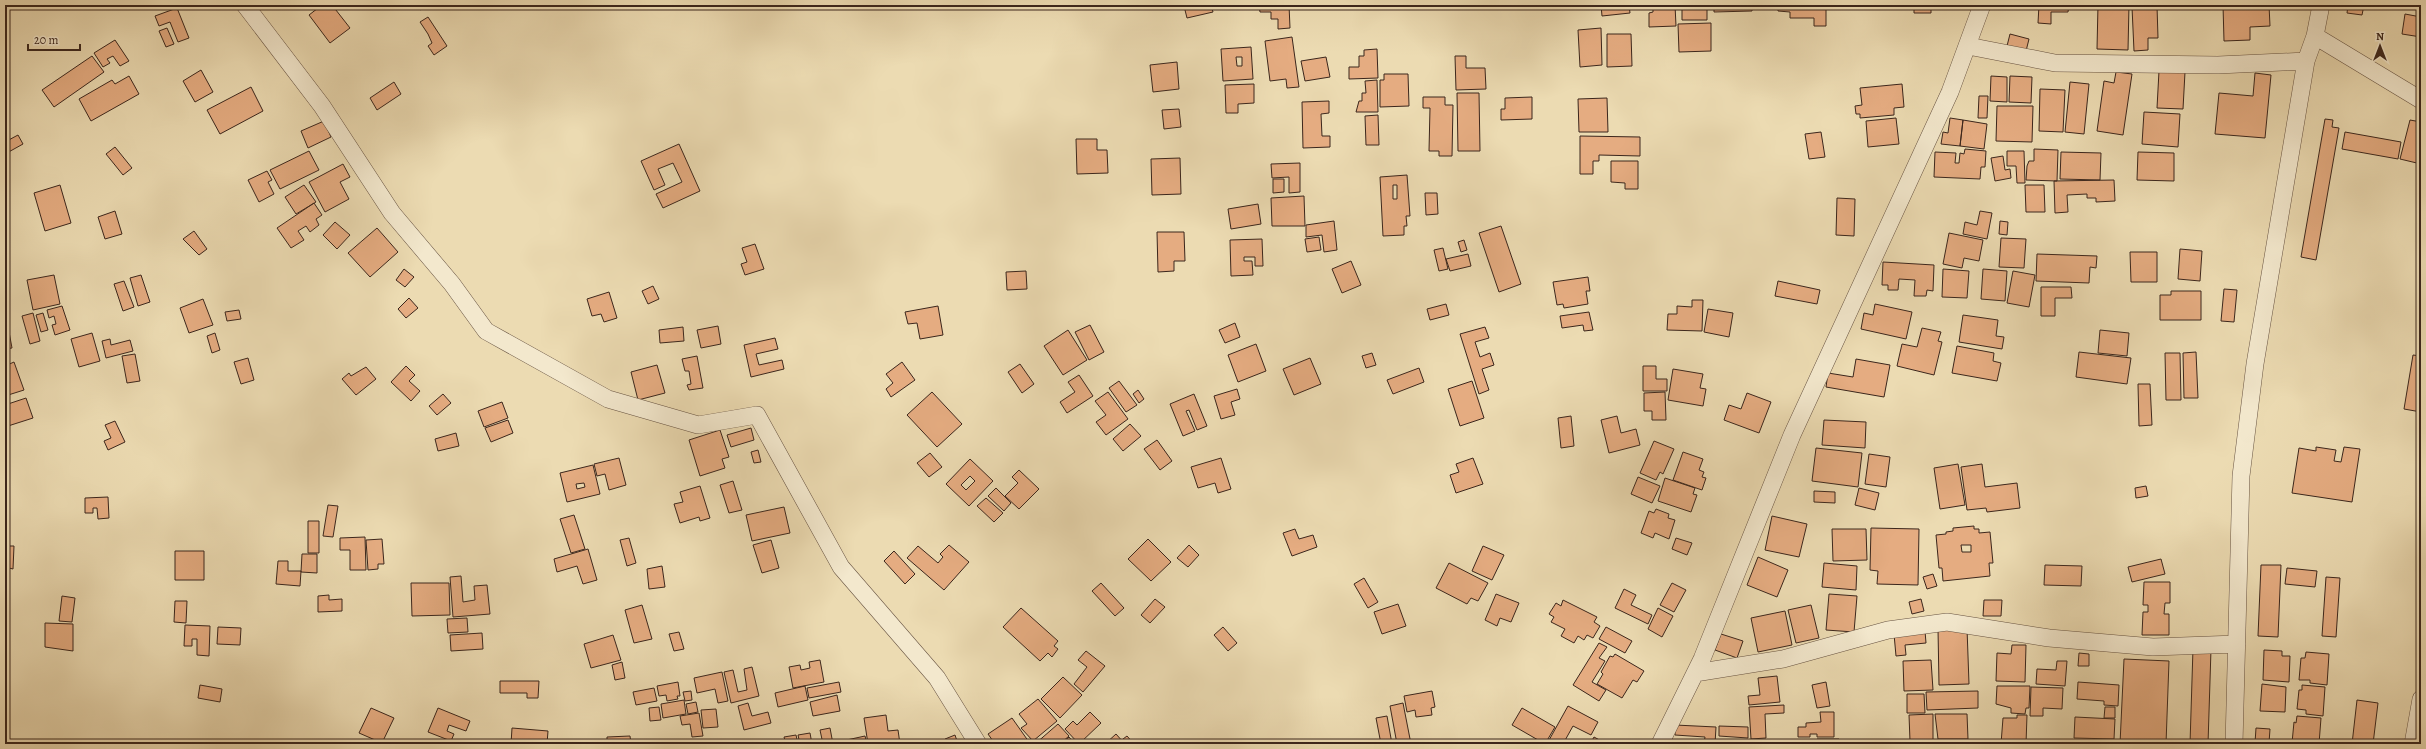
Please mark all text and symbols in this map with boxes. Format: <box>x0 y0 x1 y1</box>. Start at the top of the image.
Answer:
scale bar <box>28 26 80 52</box>
north arrow <box>2360 26 2400 66</box>
text: N <box>2376 29 2384 44</box>
text: 20 m <box>34 32 58 48</box>

